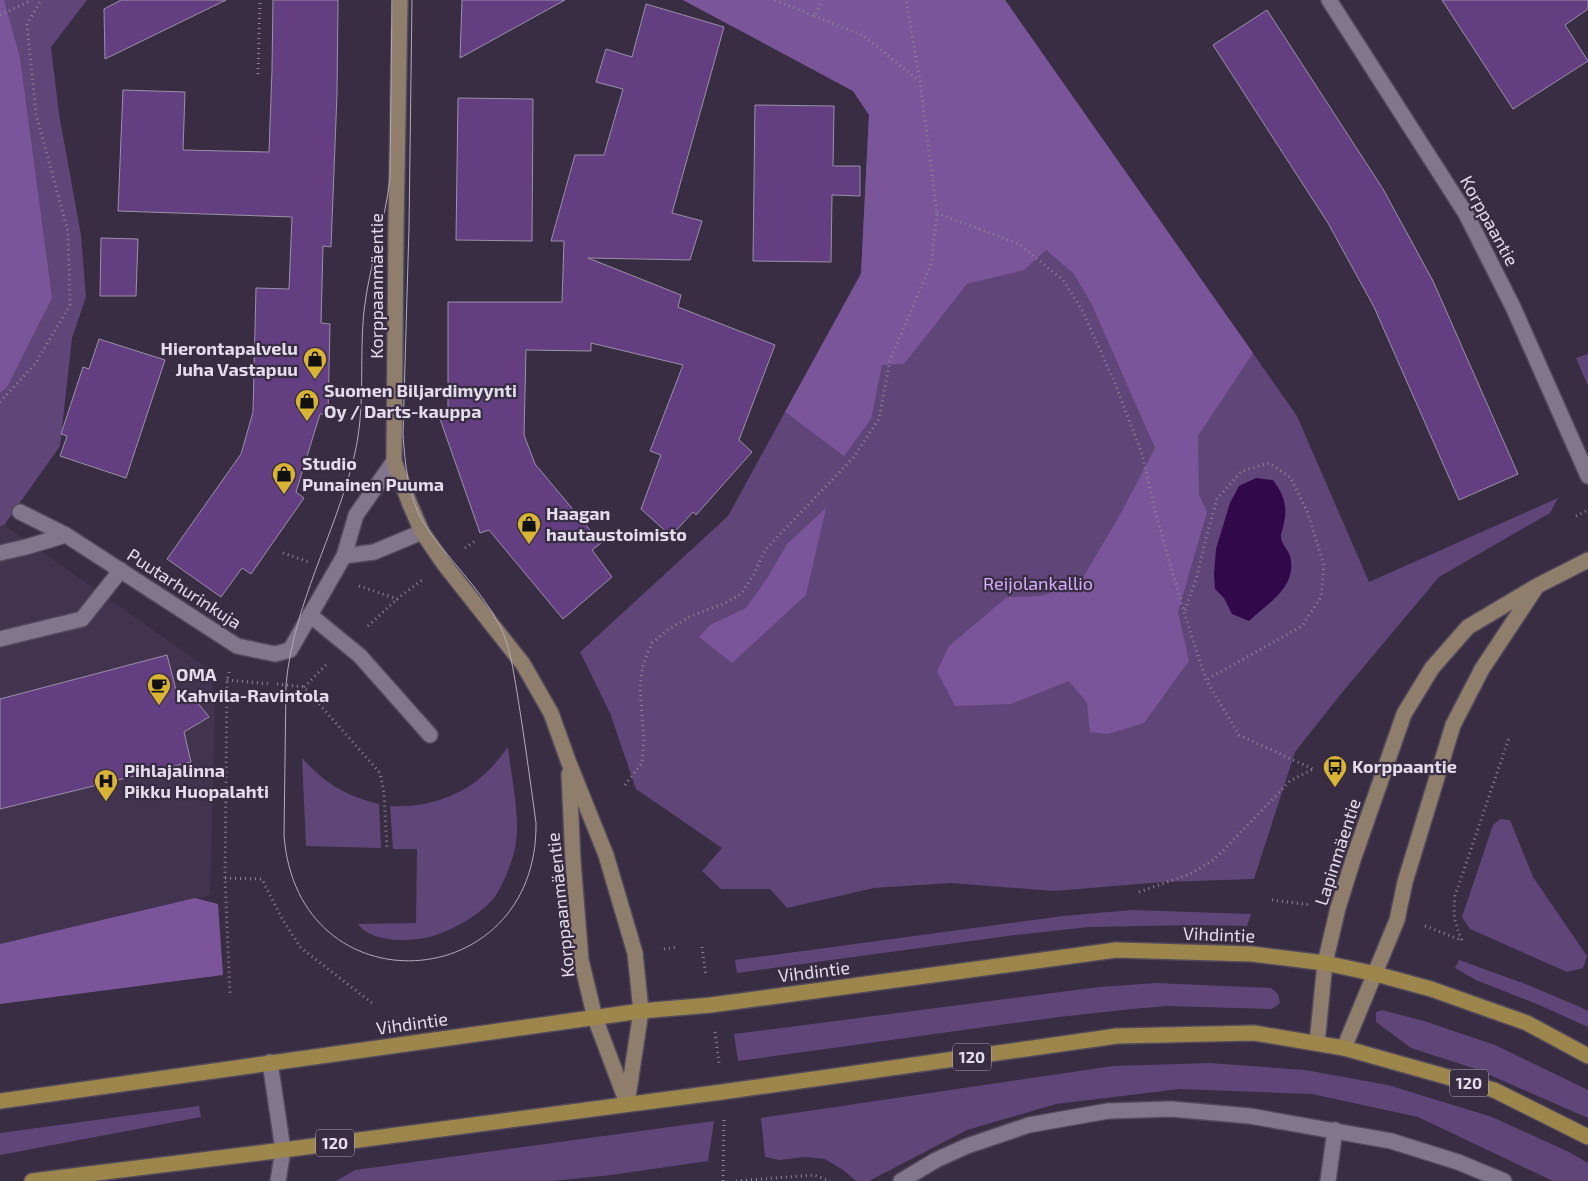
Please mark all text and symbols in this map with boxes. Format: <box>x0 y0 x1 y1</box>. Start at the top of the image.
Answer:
street label: Korppaantie <box>1456 171 1524 270</box>
street label: Korppaanmäentie <box>365 213 387 359</box>
place label: Hierontapalvelu Juha Vastapuu <box>161 337 298 380</box>
shop icon: Hierontapalvelu Juha Vastapuu <box>302 346 328 380</box>
place label: Suomen Biljardimyynti Oy / Darts-kauppa <box>324 379 517 422</box>
shop icon: Suomen Biljardimyynti Oy / Darts-kauppa <box>294 388 320 422</box>
place label: Studio Punainen Puuma <box>302 452 444 495</box>
shop icon: Studio Punainen Puuma <box>271 461 297 495</box>
place label: Haagan hautaustoimisto <box>546 502 687 545</box>
shop icon: Haagan hautaustoimisto <box>516 511 542 545</box>
street label: Puutarhurinkuja <box>123 543 246 633</box>
park label: Reijolankallio <box>983 572 1093 594</box>
place label: OMA Kahvila-Ravintola <box>176 663 329 706</box>
cafe icon: OMA Kahvila-Ravintola <box>146 672 172 706</box>
bus stop icon: Korppaantie <box>1322 754 1348 788</box>
place label: Korppaantie <box>1352 755 1457 777</box>
place label: Pihlajalinna Pikku Huopalahti <box>124 759 269 802</box>
hospital icon: Pihlajalinna Pikku Huopalahti <box>93 768 119 802</box>
street label: Lapinmäentie <box>1309 795 1365 908</box>
street label: Korppaanmäentie <box>541 831 579 979</box>
street label: Vihdintie <box>1183 922 1255 946</box>
street label: Vihdintie <box>777 956 851 986</box>
street label: Vihdintie <box>375 1007 449 1039</box>
road number: 120 <box>953 1044 991 1070</box>
road number: 120 <box>1450 1070 1488 1096</box>
road number: 120 <box>316 1130 354 1156</box>

